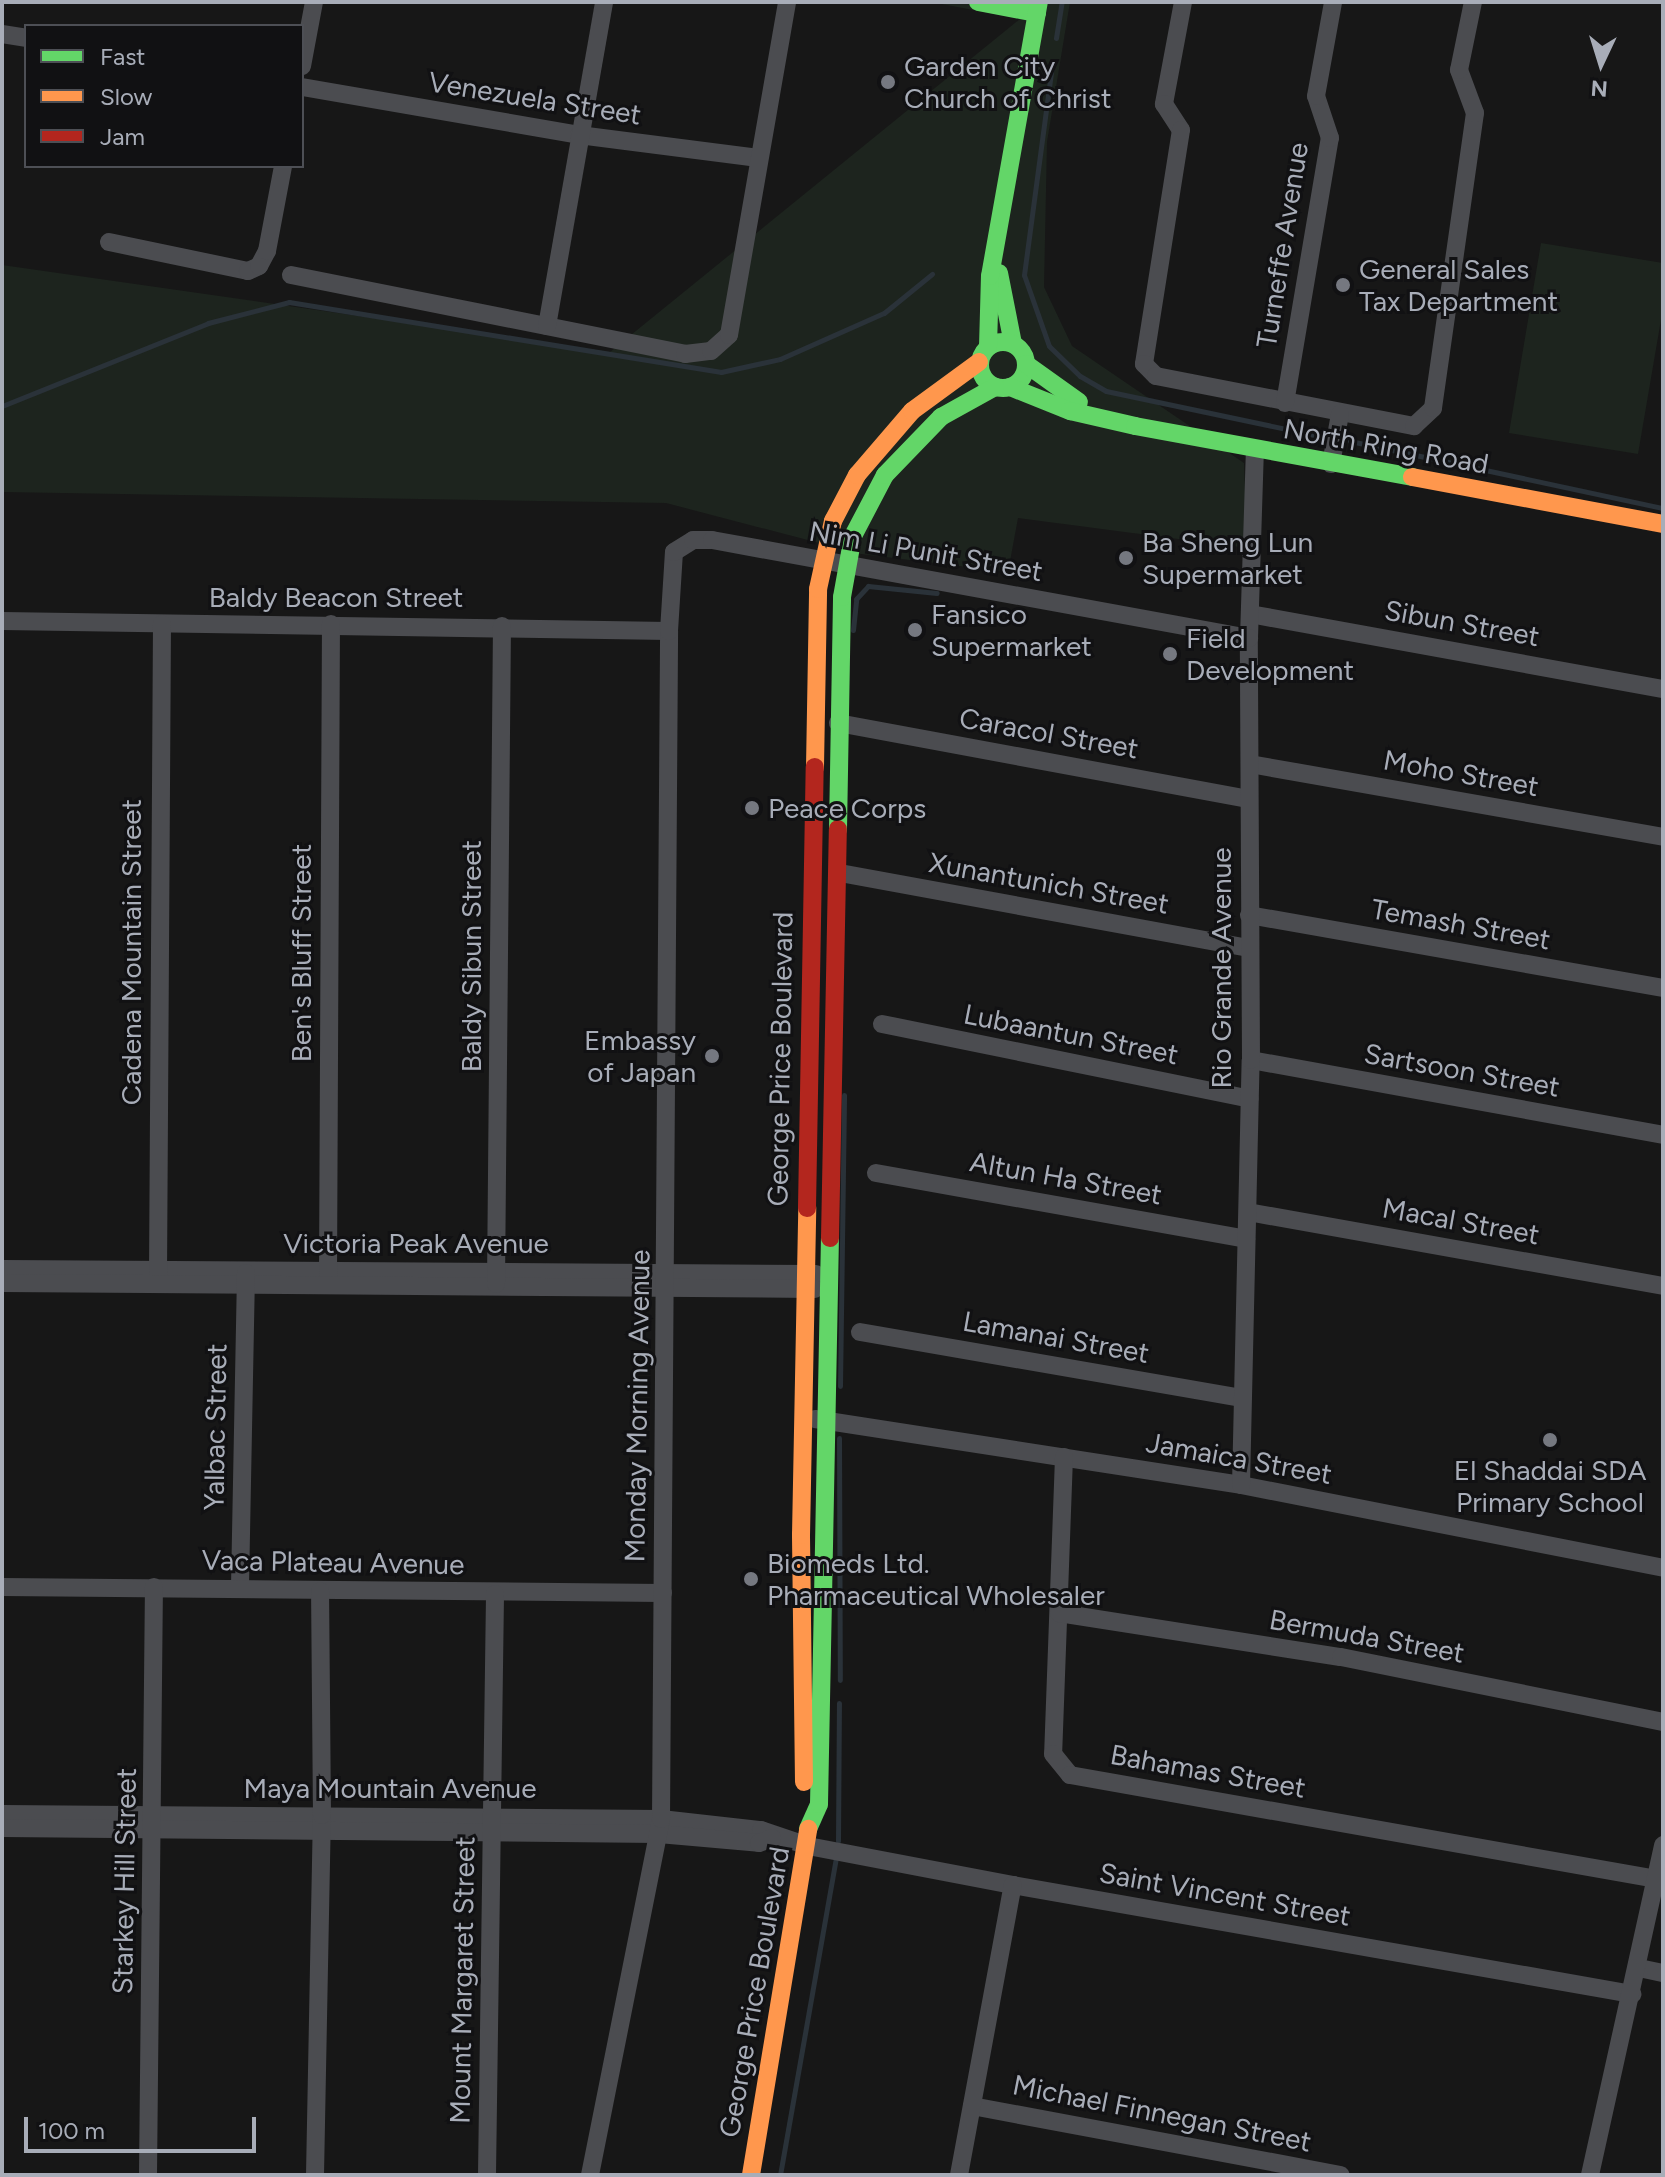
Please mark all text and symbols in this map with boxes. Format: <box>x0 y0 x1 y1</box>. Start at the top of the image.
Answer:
legend <box>24 24 304 168</box>
north arrow <box>1561 24 1641 104</box>
text: Fast <box>100 42 145 71</box>
place label: Garden City Church of Christ <box>904 49 1111 115</box>
street label: Venezuela Street <box>426 65 644 131</box>
marker: Garden City Church of Christ <box>879 73 897 91</box>
text: N <box>1590 74 1609 103</box>
text: Slow <box>100 82 152 111</box>
text: Jam <box>100 122 145 151</box>
street label: Turneffe Avenue <box>1249 140 1315 350</box>
place label: General Sales Tax Department <box>1359 252 1558 318</box>
marker: General Sales Tax Department <box>1334 276 1352 294</box>
street label: North Ring Road <box>1281 411 1491 481</box>
street label: Nim Li Punit Street <box>807 514 1045 588</box>
place label: Ba Sheng Lun Supermarket <box>1142 525 1313 591</box>
marker: Ba Sheng Lun Supermarket <box>1117 549 1135 567</box>
street label: Baldy Beacon Street <box>209 580 463 614</box>
street label: Sibun Street <box>1382 593 1542 653</box>
place label: Fansico Supermarket <box>931 597 1092 663</box>
marker: Fansico Supermarket <box>906 621 924 639</box>
place label: Field Development <box>1186 621 1354 687</box>
marker: Field Development <box>1161 645 1179 663</box>
street label: Caracol Street <box>957 701 1141 765</box>
street label: Moho Street <box>1381 743 1541 803</box>
place label: Peace Corps <box>768 791 926 825</box>
street label: Cadena Mountain Street <box>114 799 148 1105</box>
marker: Peace Corps <box>743 799 761 817</box>
street label: Baldy Sibun Street <box>454 840 488 1072</box>
street label: Ben's Bluff Street <box>284 844 318 1062</box>
street label: Xunantunich Street <box>927 845 1171 921</box>
street label: Rio Grande Avenue <box>1204 847 1238 1089</box>
street label: Temash Street <box>1369 892 1553 956</box>
street label: George Price Boulevard <box>761 911 799 1207</box>
street label: Lubaantun Street <box>961 997 1181 1071</box>
place label: Embassy of Japan <box>584 1023 696 1089</box>
street label: Sartsoon Street <box>1362 1036 1562 1104</box>
marker: Embassy of Japan <box>703 1047 721 1065</box>
street label: Altun Ha Street <box>967 1145 1165 1211</box>
street label: Macal Street <box>1380 1191 1542 1251</box>
street label: Victoria Peak Avenue <box>283 1226 549 1260</box>
street label: Monday Morning Avenue <box>617 1249 657 1563</box>
street label: Lamanai Street <box>960 1304 1152 1370</box>
street label: Yalbac Street <box>197 1343 233 1511</box>
street label: Jamaica Street <box>1143 1425 1335 1491</box>
marker: El Shaddai SDA Primary School <box>1541 1431 1559 1449</box>
place label: El Shaddai SDA Primary School <box>1454 1453 1646 1519</box>
street label: Vaca Plateau Avenue <box>201 1543 465 1581</box>
place label: Biomeds Ltd. Pharmaceutical Wholesaler <box>767 1546 1105 1612</box>
marker: Biomeds Ltd. Pharmaceutical Wholesaler <box>742 1570 760 1588</box>
street label: Bermuda Street <box>1267 1602 1467 1670</box>
street label: Bahamas Street <box>1108 1737 1308 1805</box>
street label: Starkey Hill Street <box>105 1768 143 1994</box>
street label: Maya Mountain Avenue <box>243 1771 537 1805</box>
street label: Mount Margaret Street <box>443 1836 481 2124</box>
street label: George Price Boulevard <box>712 1844 796 2140</box>
street label: Saint Vincent Street <box>1097 1855 1353 1933</box>
street label: Michael Finnegan Street <box>1010 2068 1314 2158</box>
scale bar <box>28 2101 260 2151</box>
text: 100 m <box>38 2116 105 2145</box>

